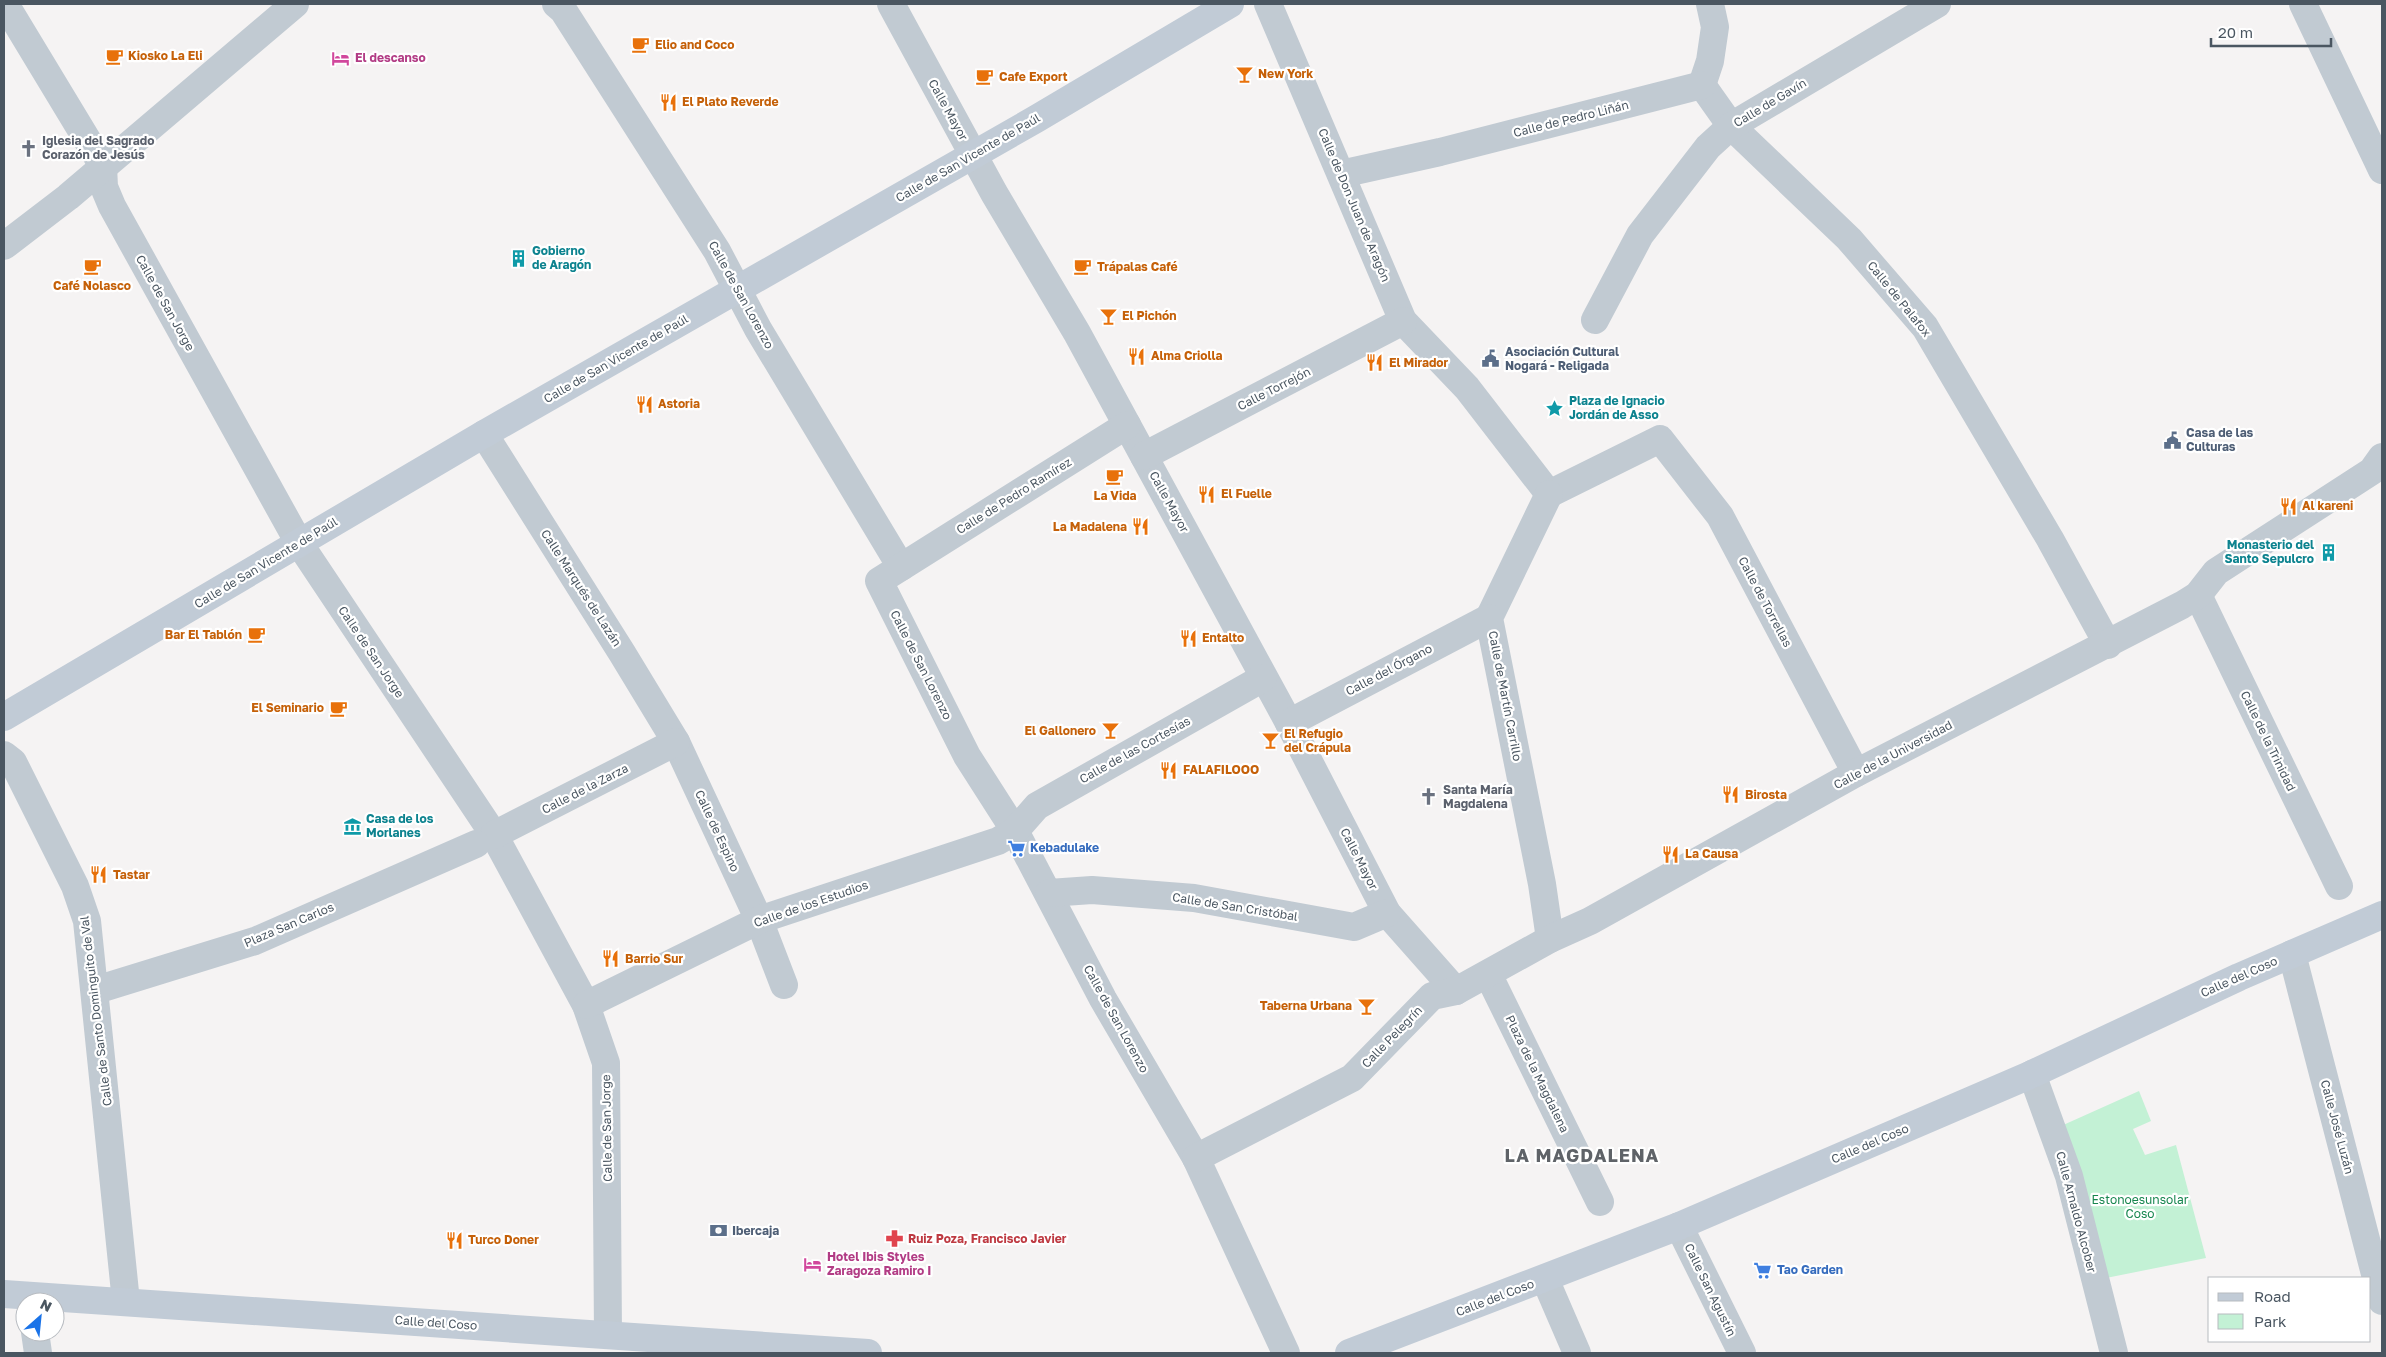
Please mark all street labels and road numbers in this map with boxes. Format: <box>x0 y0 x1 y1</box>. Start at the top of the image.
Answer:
street label: Calle de Gavín <box>1731 75 1809 130</box>
street label: Calle Mayor <box>925 77 972 143</box>
street label: Calle de Pedro Liñán <box>1512 97 1630 140</box>
street label: Calle de San Vicente de Paúl <box>893 110 1043 205</box>
street label: Calle de Don Juan de Aragón <box>1315 126 1394 284</box>
street label: Calle de San Lorenzo <box>706 238 777 351</box>
street label: Calle de San Jorge <box>133 252 198 353</box>
street label: Calle de Palafox <box>1864 258 1935 340</box>
street label: Calle de San Vicente de Paúl <box>541 311 691 406</box>
street label: Calle Torrejón <box>1235 364 1313 413</box>
street label: Calle de Pedro Ramírez <box>953 454 1074 537</box>
street label: Calle Mayor <box>1146 469 1193 535</box>
street label: Calle de San Vicente de Paúl <box>191 514 340 611</box>
street label: Calle Marqués de Lazán <box>538 526 625 649</box>
street label: Calle de Torrellas <box>1735 554 1796 650</box>
street label: Calle de San Jorge <box>335 603 408 700</box>
street label: Calle de San Lorenzo <box>887 608 956 722</box>
street label: Calle de Martín Carrillo <box>1485 629 1525 762</box>
street label: Calle del Órgano <box>1343 640 1435 699</box>
street label: Calle de la Trinidad <box>2238 688 2299 793</box>
street label: Calle de las Cortesías <box>1077 713 1193 786</box>
street label: Calle de la Universidad <box>1831 717 1955 792</box>
street label: Calle de la Zarza <box>539 760 631 817</box>
street label: Calle de Espino <box>692 787 743 874</box>
street label: Calle Mayor <box>1337 825 1382 893</box>
street label: Calle de los Estudios <box>752 877 870 930</box>
street label: Calle de San Cristóbal <box>1171 889 1299 924</box>
street label: Plaza San Carlos <box>242 899 336 950</box>
street label: Calle de Santo Dominguito de Val <box>76 915 115 1107</box>
street label: Calle del Coso <box>2198 953 2280 1000</box>
street label: Calle de San Lorenzo <box>1081 962 1152 1075</box>
street label: Calle Pelegrín <box>1358 1002 1425 1071</box>
street label: Plaza de la Magdalena <box>1502 1013 1572 1135</box>
street label: Calle de San Jorge <box>598 1074 615 1182</box>
street label: Calle José Luzán <box>2318 1078 2357 1176</box>
street label: Calle del Coso <box>1829 1121 1911 1167</box>
street label: Calle Arnaldo Alcober <box>2053 1150 2100 1274</box>
street label: Calle San Agustín <box>1681 1241 1739 1339</box>
street label: Calle del Coso <box>1454 1276 1536 1319</box>
street label: Calle del Coso <box>394 1312 478 1333</box>

